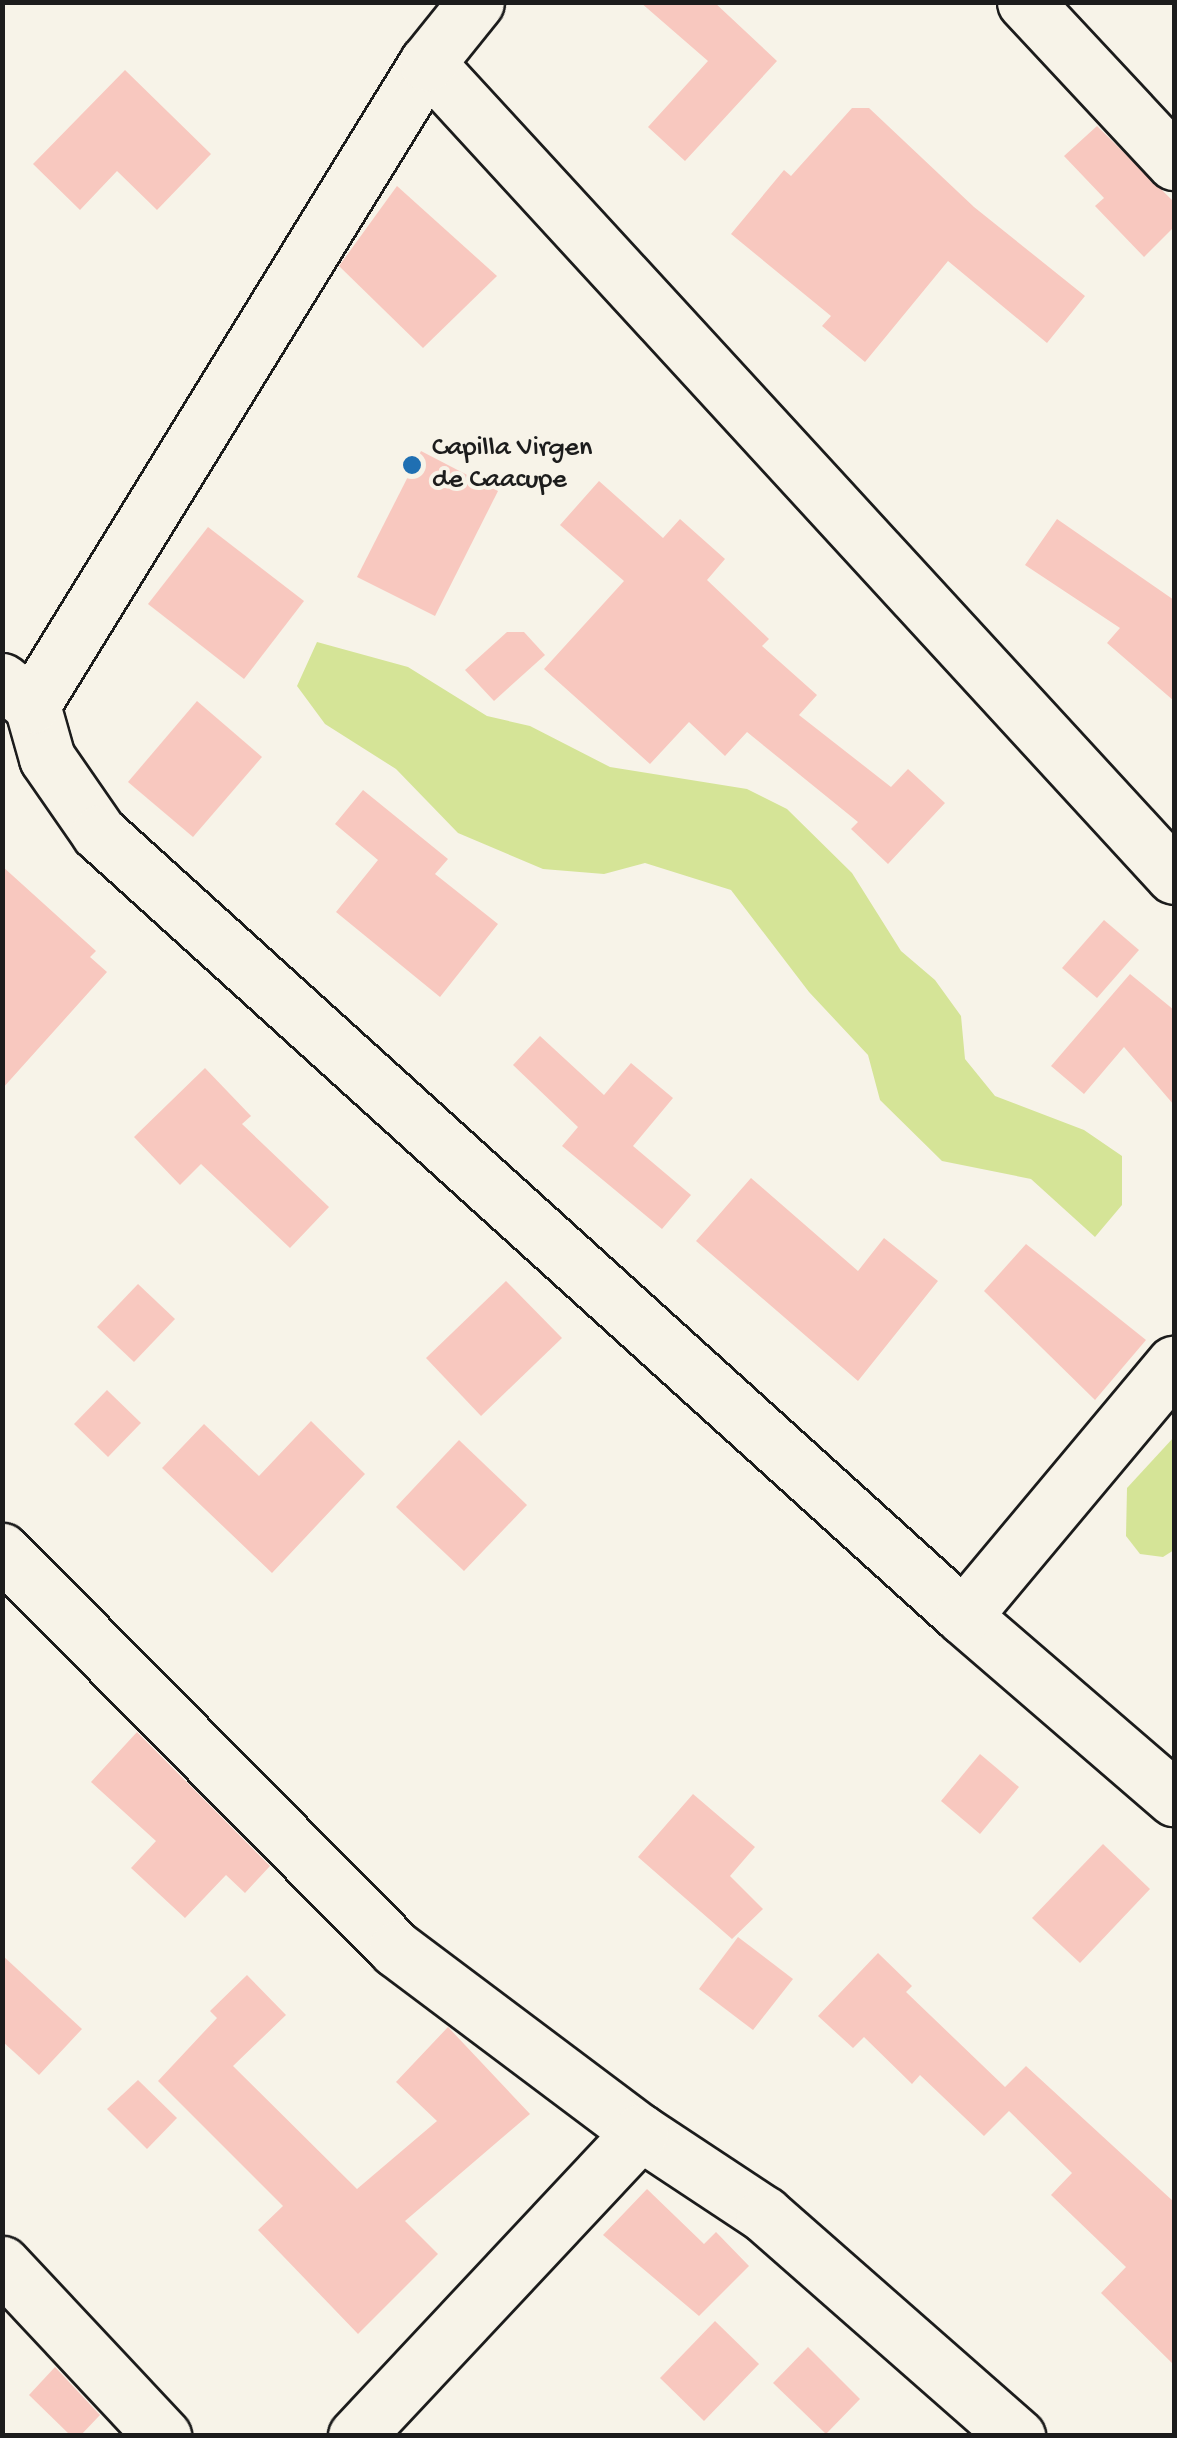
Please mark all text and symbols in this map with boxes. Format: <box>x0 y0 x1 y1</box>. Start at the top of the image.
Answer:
place label: Capilla Virgen de Caacupe <box>432 432 592 498</box>
marker: Capilla Virgen de Caacupe <box>401 454 423 476</box>

